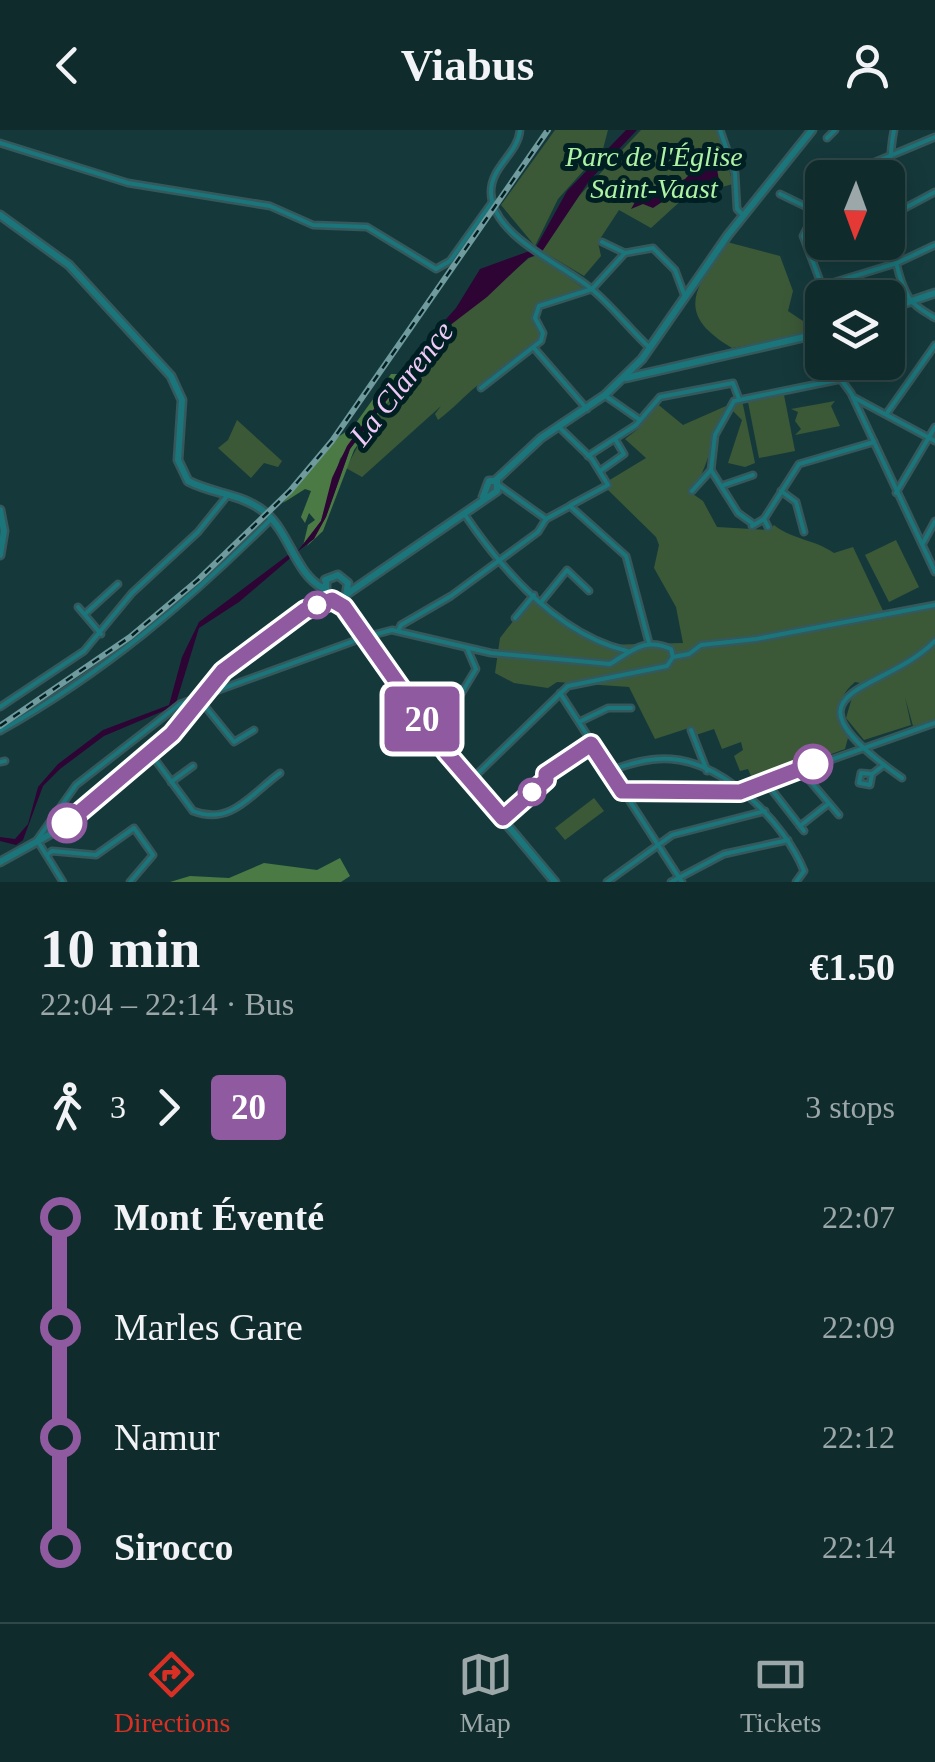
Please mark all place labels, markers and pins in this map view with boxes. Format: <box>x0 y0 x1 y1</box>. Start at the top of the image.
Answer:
unlabelled marker <box>304 592 330 618</box>
unlabelled marker <box>794 745 832 783</box>
unlabelled marker <box>519 779 545 805</box>
unlabelled marker <box>48 804 86 842</box>

